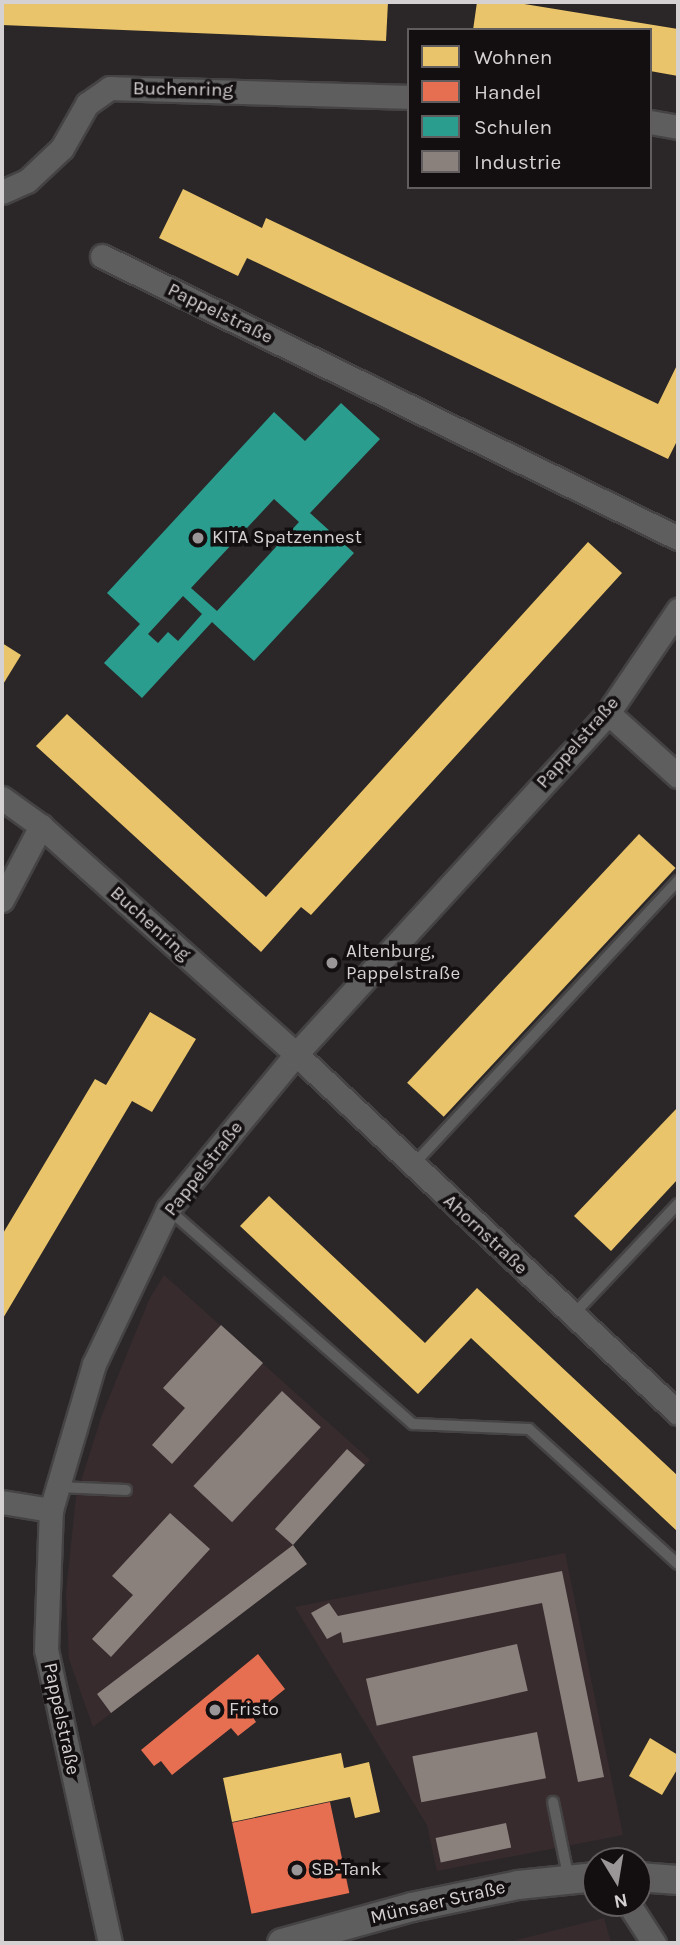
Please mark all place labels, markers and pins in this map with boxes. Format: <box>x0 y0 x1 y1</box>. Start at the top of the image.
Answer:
place label: KITA Spatzennest <box>212 527 362 549</box>
marker: KITA Spatzennest <box>190 530 206 546</box>
place label: Altenburg, Pappelstraße <box>346 941 460 985</box>
marker: Altenburg, Pappelstraße <box>324 955 340 971</box>
place label: Fristo <box>229 1699 279 1721</box>
marker: Fristo <box>207 1702 223 1718</box>
place label: SB-Tank <box>311 1859 381 1881</box>
marker: SB-Tank <box>289 1862 305 1878</box>

